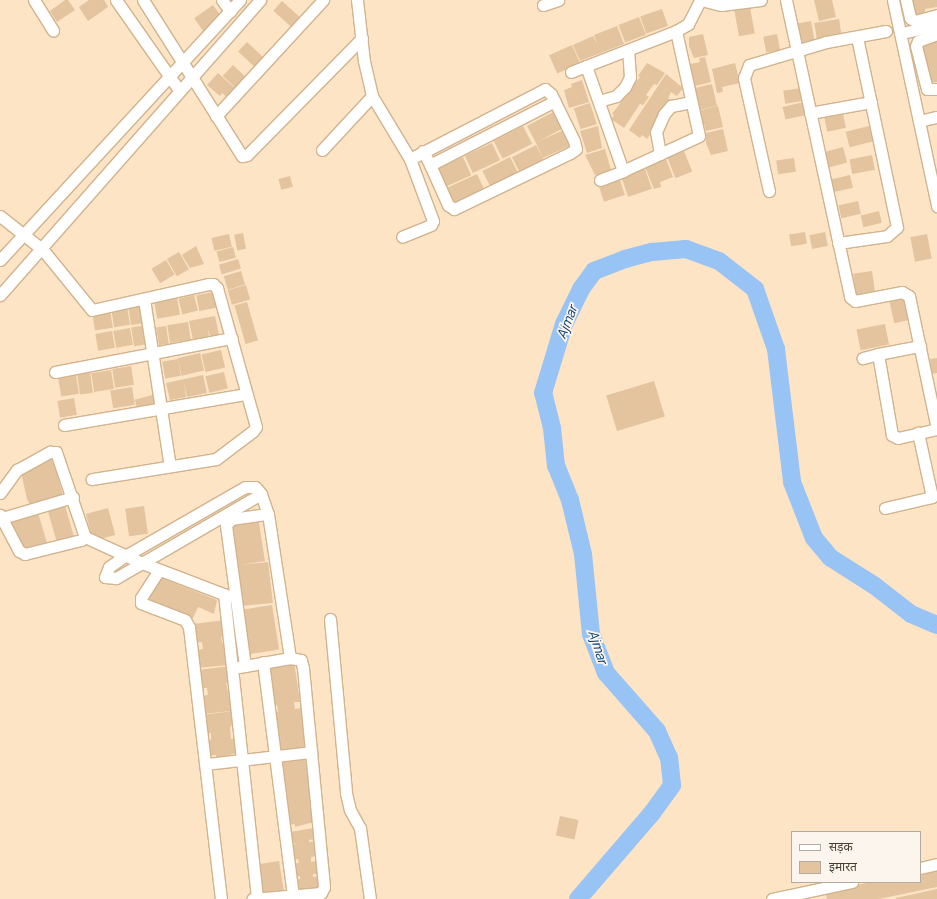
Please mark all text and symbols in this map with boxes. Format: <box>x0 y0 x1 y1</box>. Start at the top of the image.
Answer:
water label: Ajmar <box>554 303 580 341</box>
water label: Ajmar <box>585 628 611 666</box>
legend <box>791 831 921 883</box>
text: सड़क <box>829 838 853 855</box>
text: इमारत <box>829 858 857 875</box>

